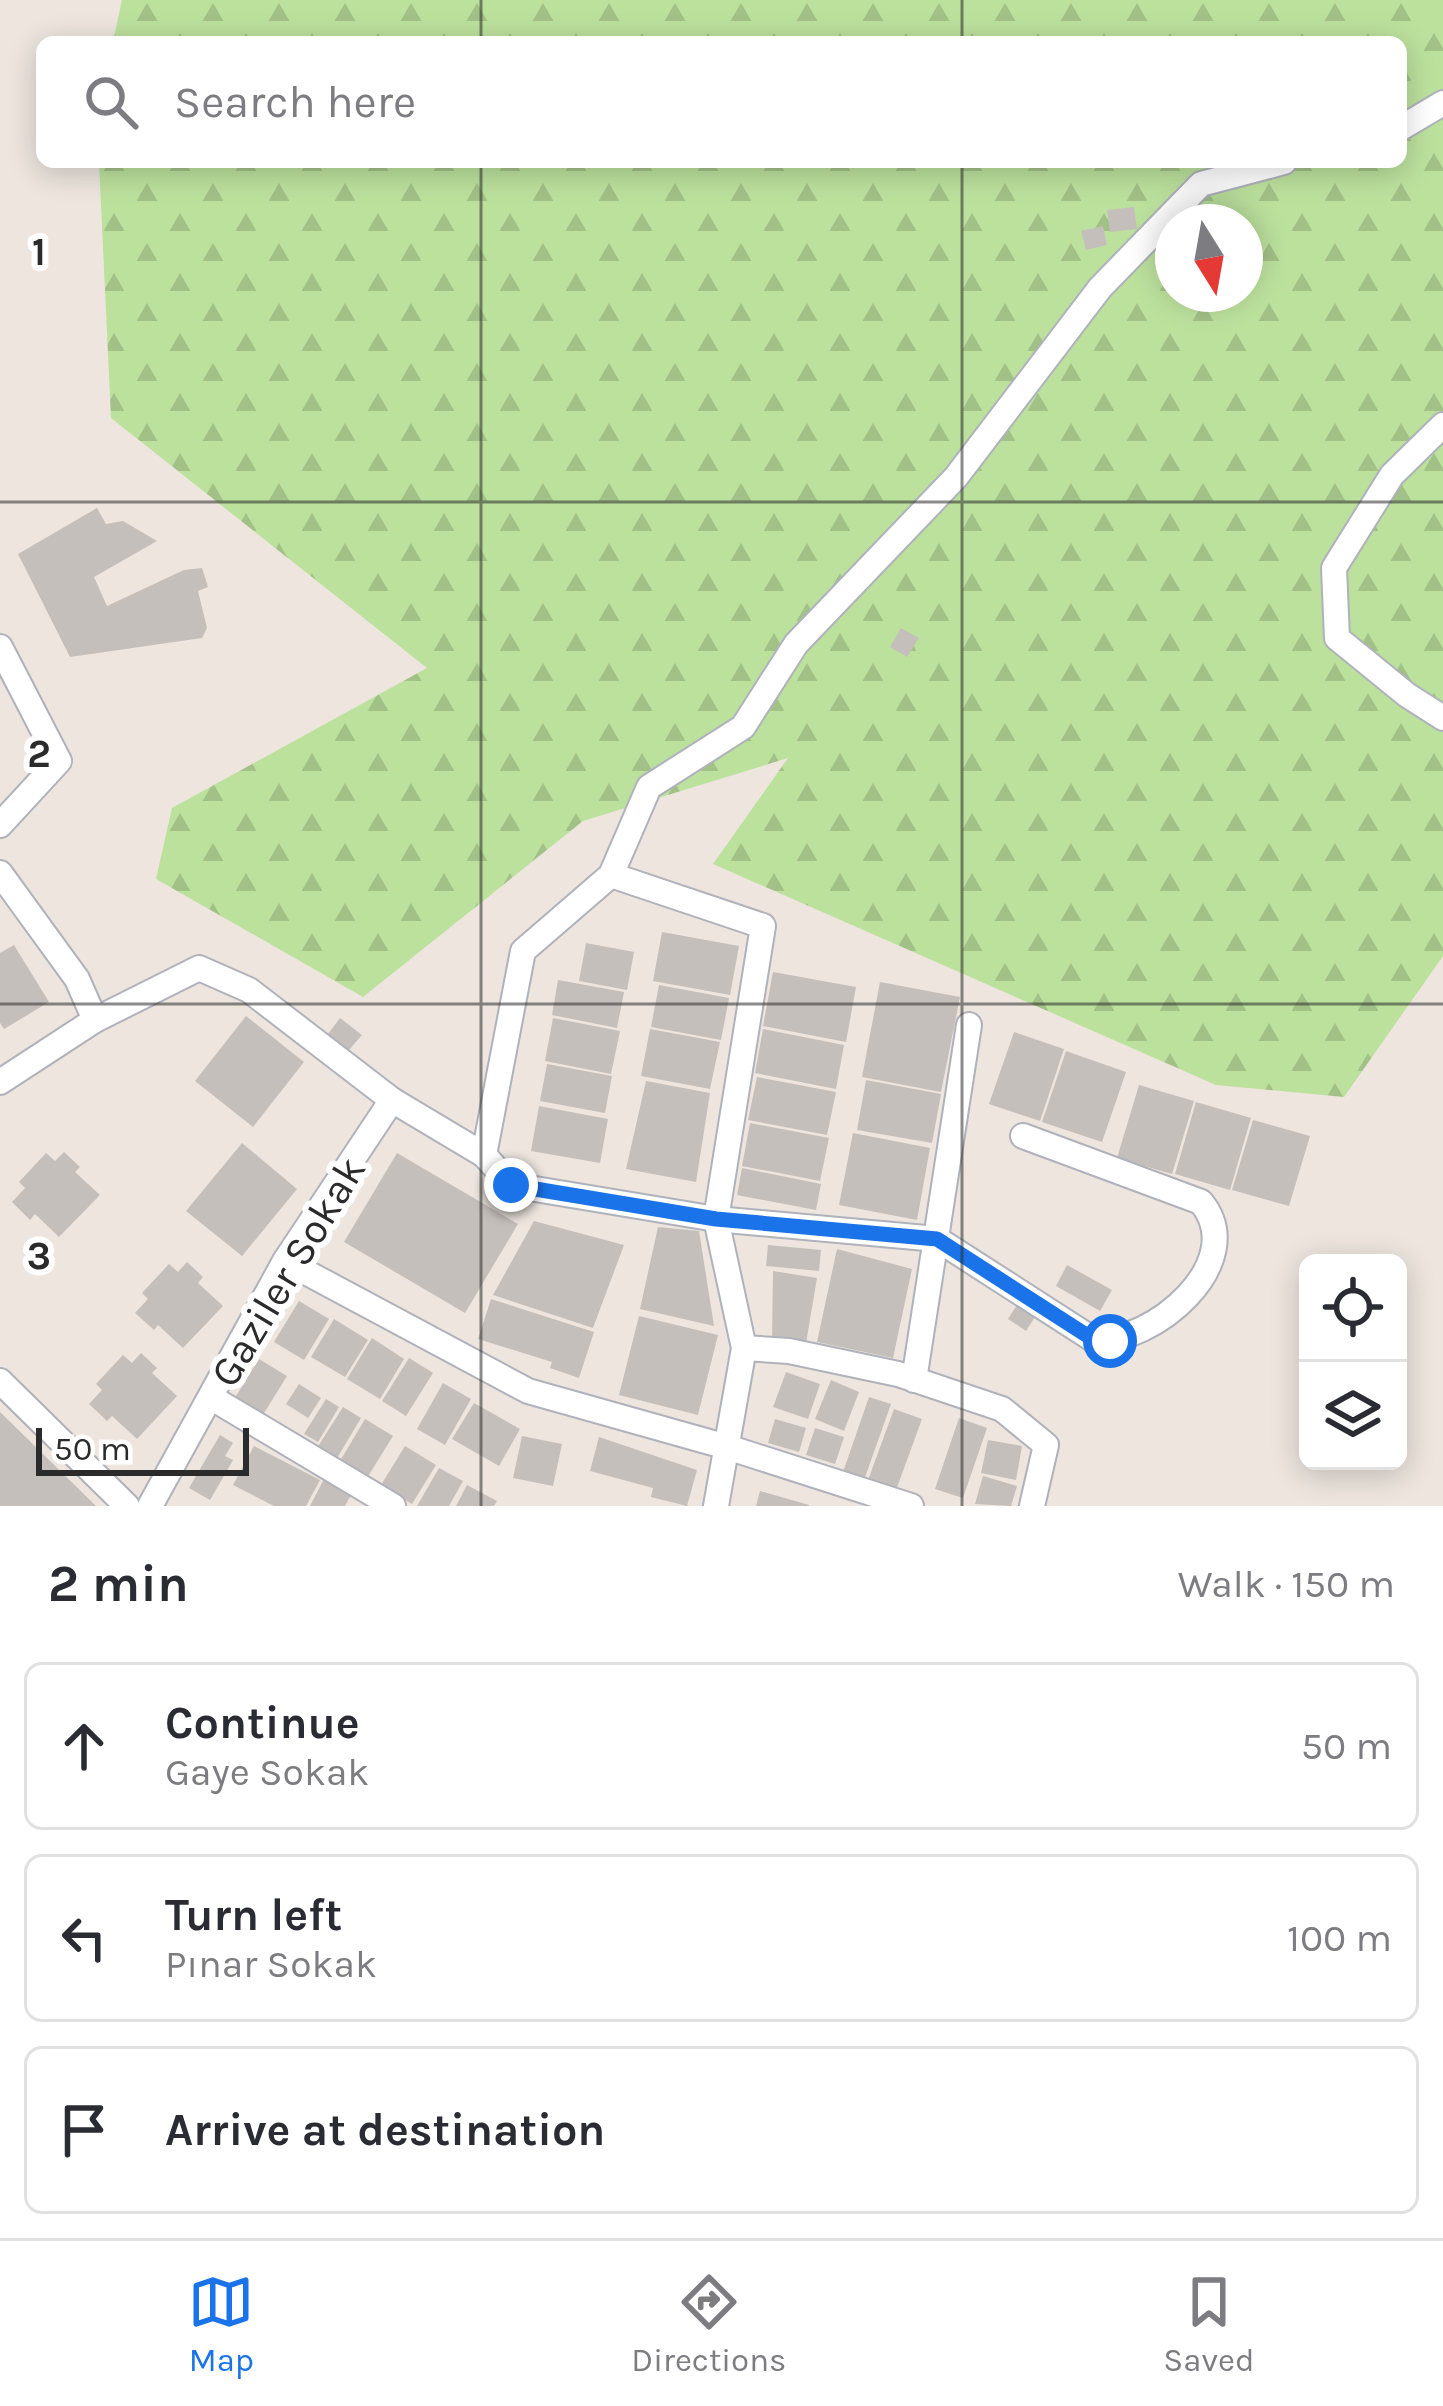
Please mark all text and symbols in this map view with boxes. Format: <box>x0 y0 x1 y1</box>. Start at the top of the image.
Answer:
search box <box>36 36 1407 168</box>
icon: search <box>78 69 144 135</box>
text: Search here <box>174 76 416 128</box>
north arrow <box>1155 204 1263 312</box>
text: 1 <box>32 229 46 275</box>
text: 2 <box>27 731 51 777</box>
street label: Gaziler Sokak <box>199 1147 376 1396</box>
route end <box>484 1158 538 1212</box>
text: 3 <box>27 1233 51 1279</box>
map controls <box>1299 1254 1407 1470</box>
button: locate <box>1299 1254 1407 1362</box>
route start <box>1083 1314 1137 1368</box>
button: layers <box>1299 1362 1407 1470</box>
scale bar <box>36 1422 249 1475</box>
text: 50 m <box>54 1430 131 1468</box>
text: 2 min <box>48 1554 189 1614</box>
text: Walk · 150 m <box>1178 1561 1395 1607</box>
text: Continue <box>165 1697 360 1749</box>
icon: ahead <box>51 1713 117 1779</box>
text: 50 m <box>1301 1723 1392 1769</box>
text: Gaye Sokak <box>165 1749 369 1795</box>
text: Turn left <box>165 1889 342 1941</box>
icon: left <box>51 1905 117 1971</box>
text: 100 m <box>1287 1915 1392 1961</box>
text: Pınar Sokak <box>165 1941 377 1987</box>
icon: arrive <box>51 2097 117 2163</box>
text: Arrive at destination <box>165 2104 605 2156</box>
tab: Map <box>188 2269 254 2379</box>
tab: Directions <box>631 2269 786 2379</box>
tab: Saved <box>1163 2269 1255 2379</box>

